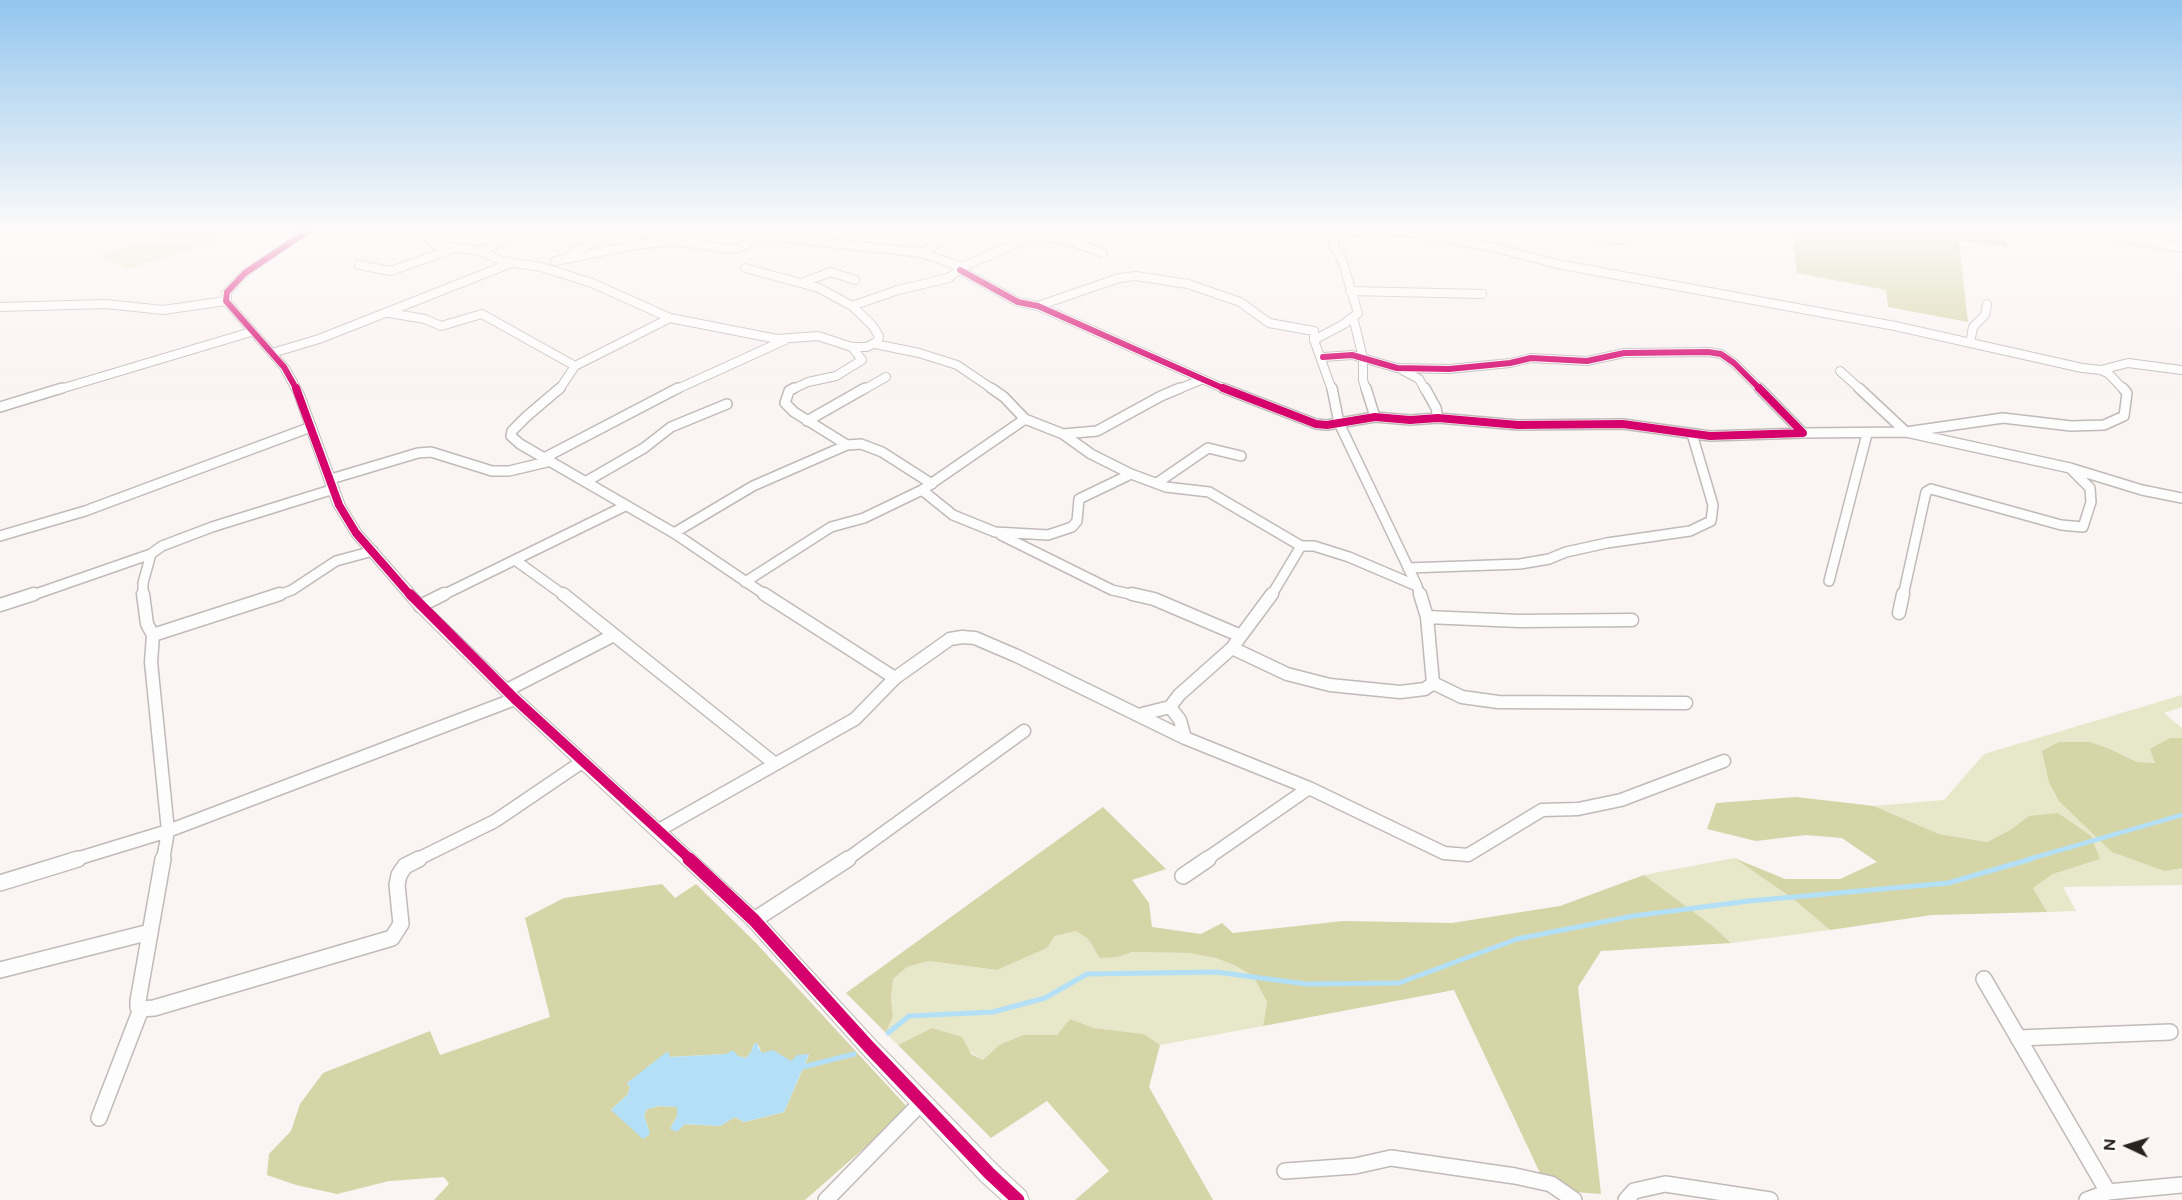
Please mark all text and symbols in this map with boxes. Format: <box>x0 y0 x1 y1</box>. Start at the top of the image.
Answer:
north arrow <box>2098 1116 2158 1176</box>
text: N <box>2100 1138 2119 1152</box>

